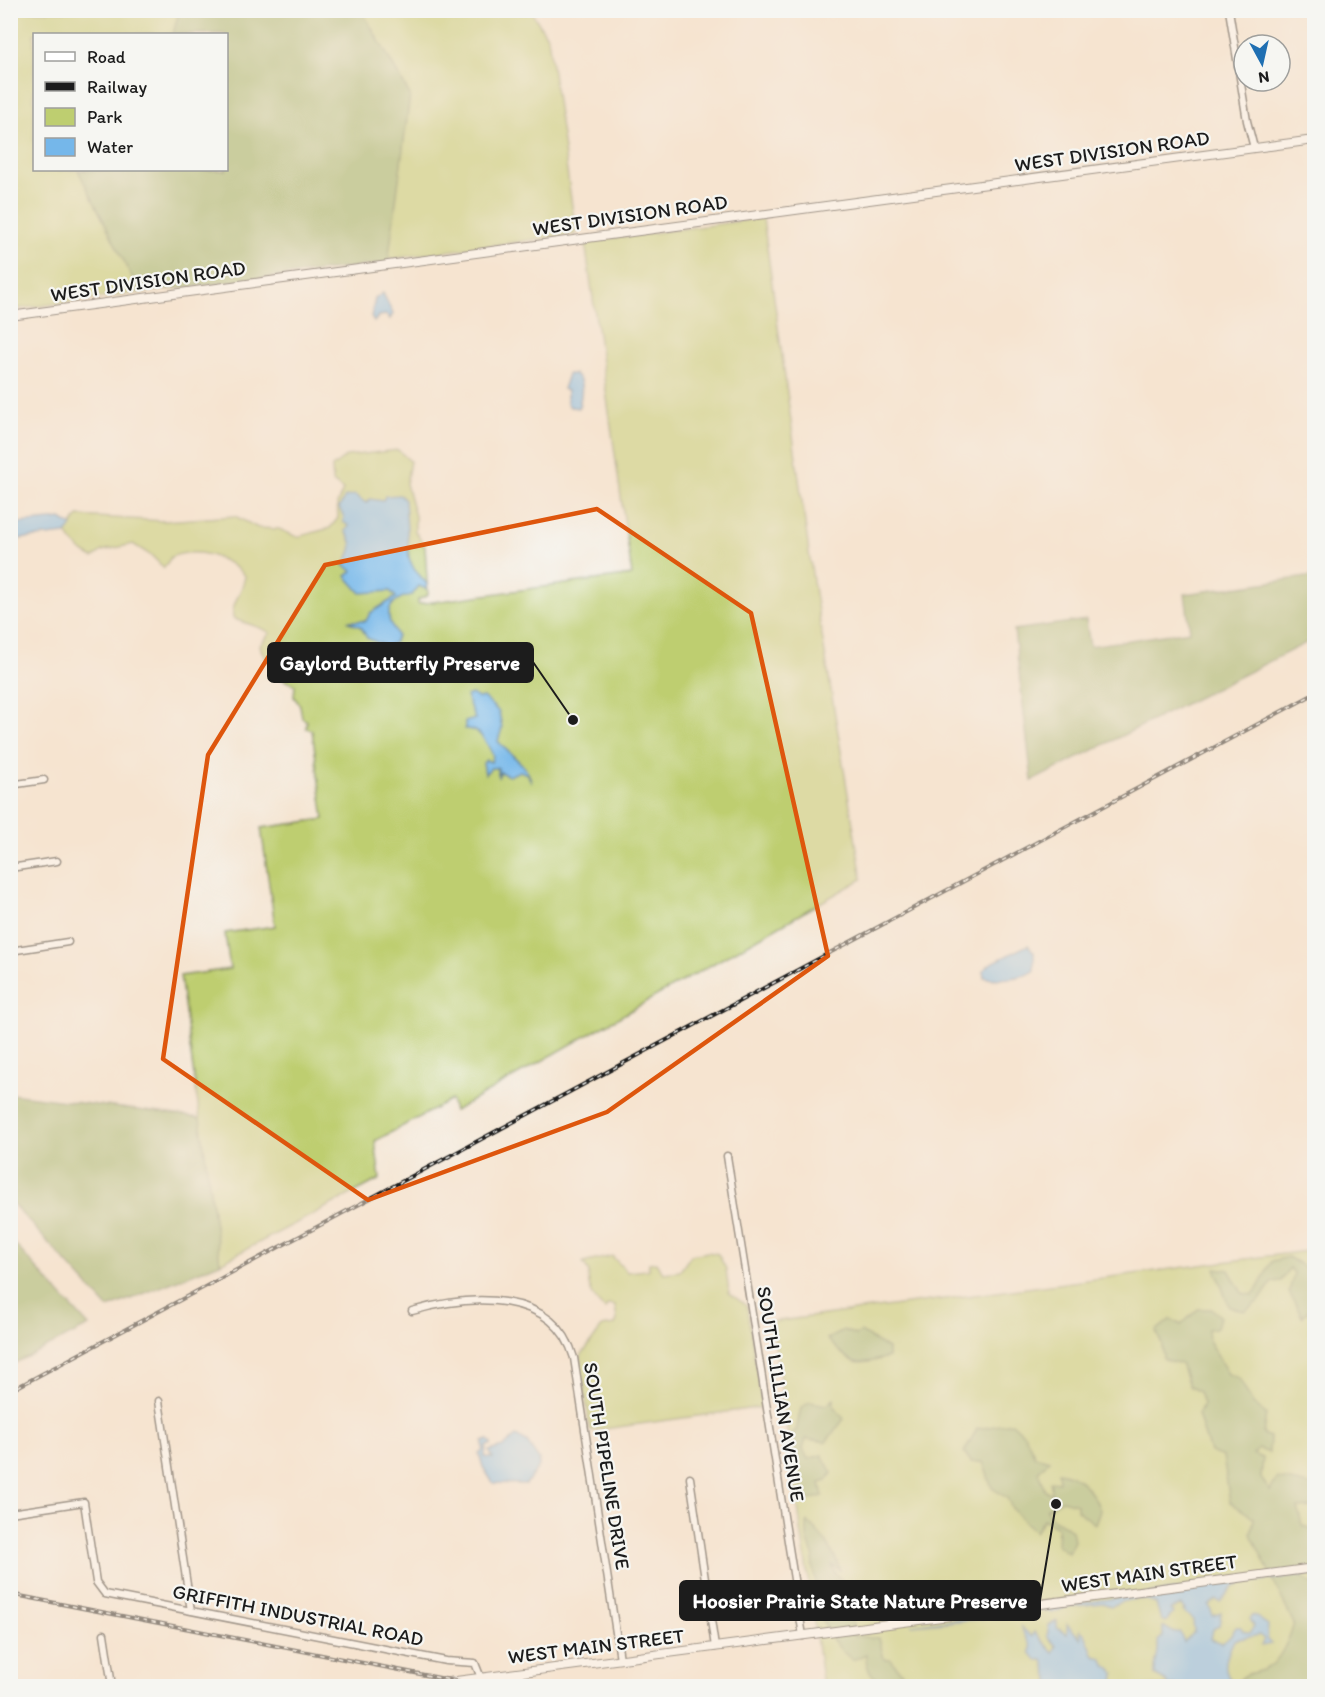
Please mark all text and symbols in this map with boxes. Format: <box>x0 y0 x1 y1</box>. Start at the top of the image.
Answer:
legend <box>33 33 228 171</box>
north arrow <box>1232 33 1292 93</box>
text: Road <box>87 46 126 68</box>
text: N <box>1257 67 1271 88</box>
text: Railway <box>87 76 148 98</box>
text: Park <box>87 106 122 128</box>
street label: WEST DIVISION ROAD <box>1013 125 1211 177</box>
text: Water <box>87 136 133 158</box>
street label: WEST DIVISION ROAD <box>531 189 729 241</box>
street label: WEST DIVISION ROAD <box>49 255 247 307</box>
callout: Gaylord Butterfly Preserve <box>268 643 533 682</box>
text: Gaylord Butterfly Preserve <box>280 650 520 676</box>
street label: SOUTH LILLIAN AVENUE <box>752 1284 810 1504</box>
street label: SOUTH PIPELINE DRIVE <box>579 1361 635 1571</box>
street label: WEST MAIN STREET <box>1059 1549 1239 1597</box>
street label: GRIFFITH INDUSTRIAL ROAD <box>170 1579 426 1651</box>
callout: Hoosier Prairie State Nature Preserve <box>680 1581 1040 1620</box>
text: Hoosier Prairie State Nature Preserve <box>692 1588 1028 1613</box>
street label: WEST MAIN STREET <box>506 1623 686 1669</box>

